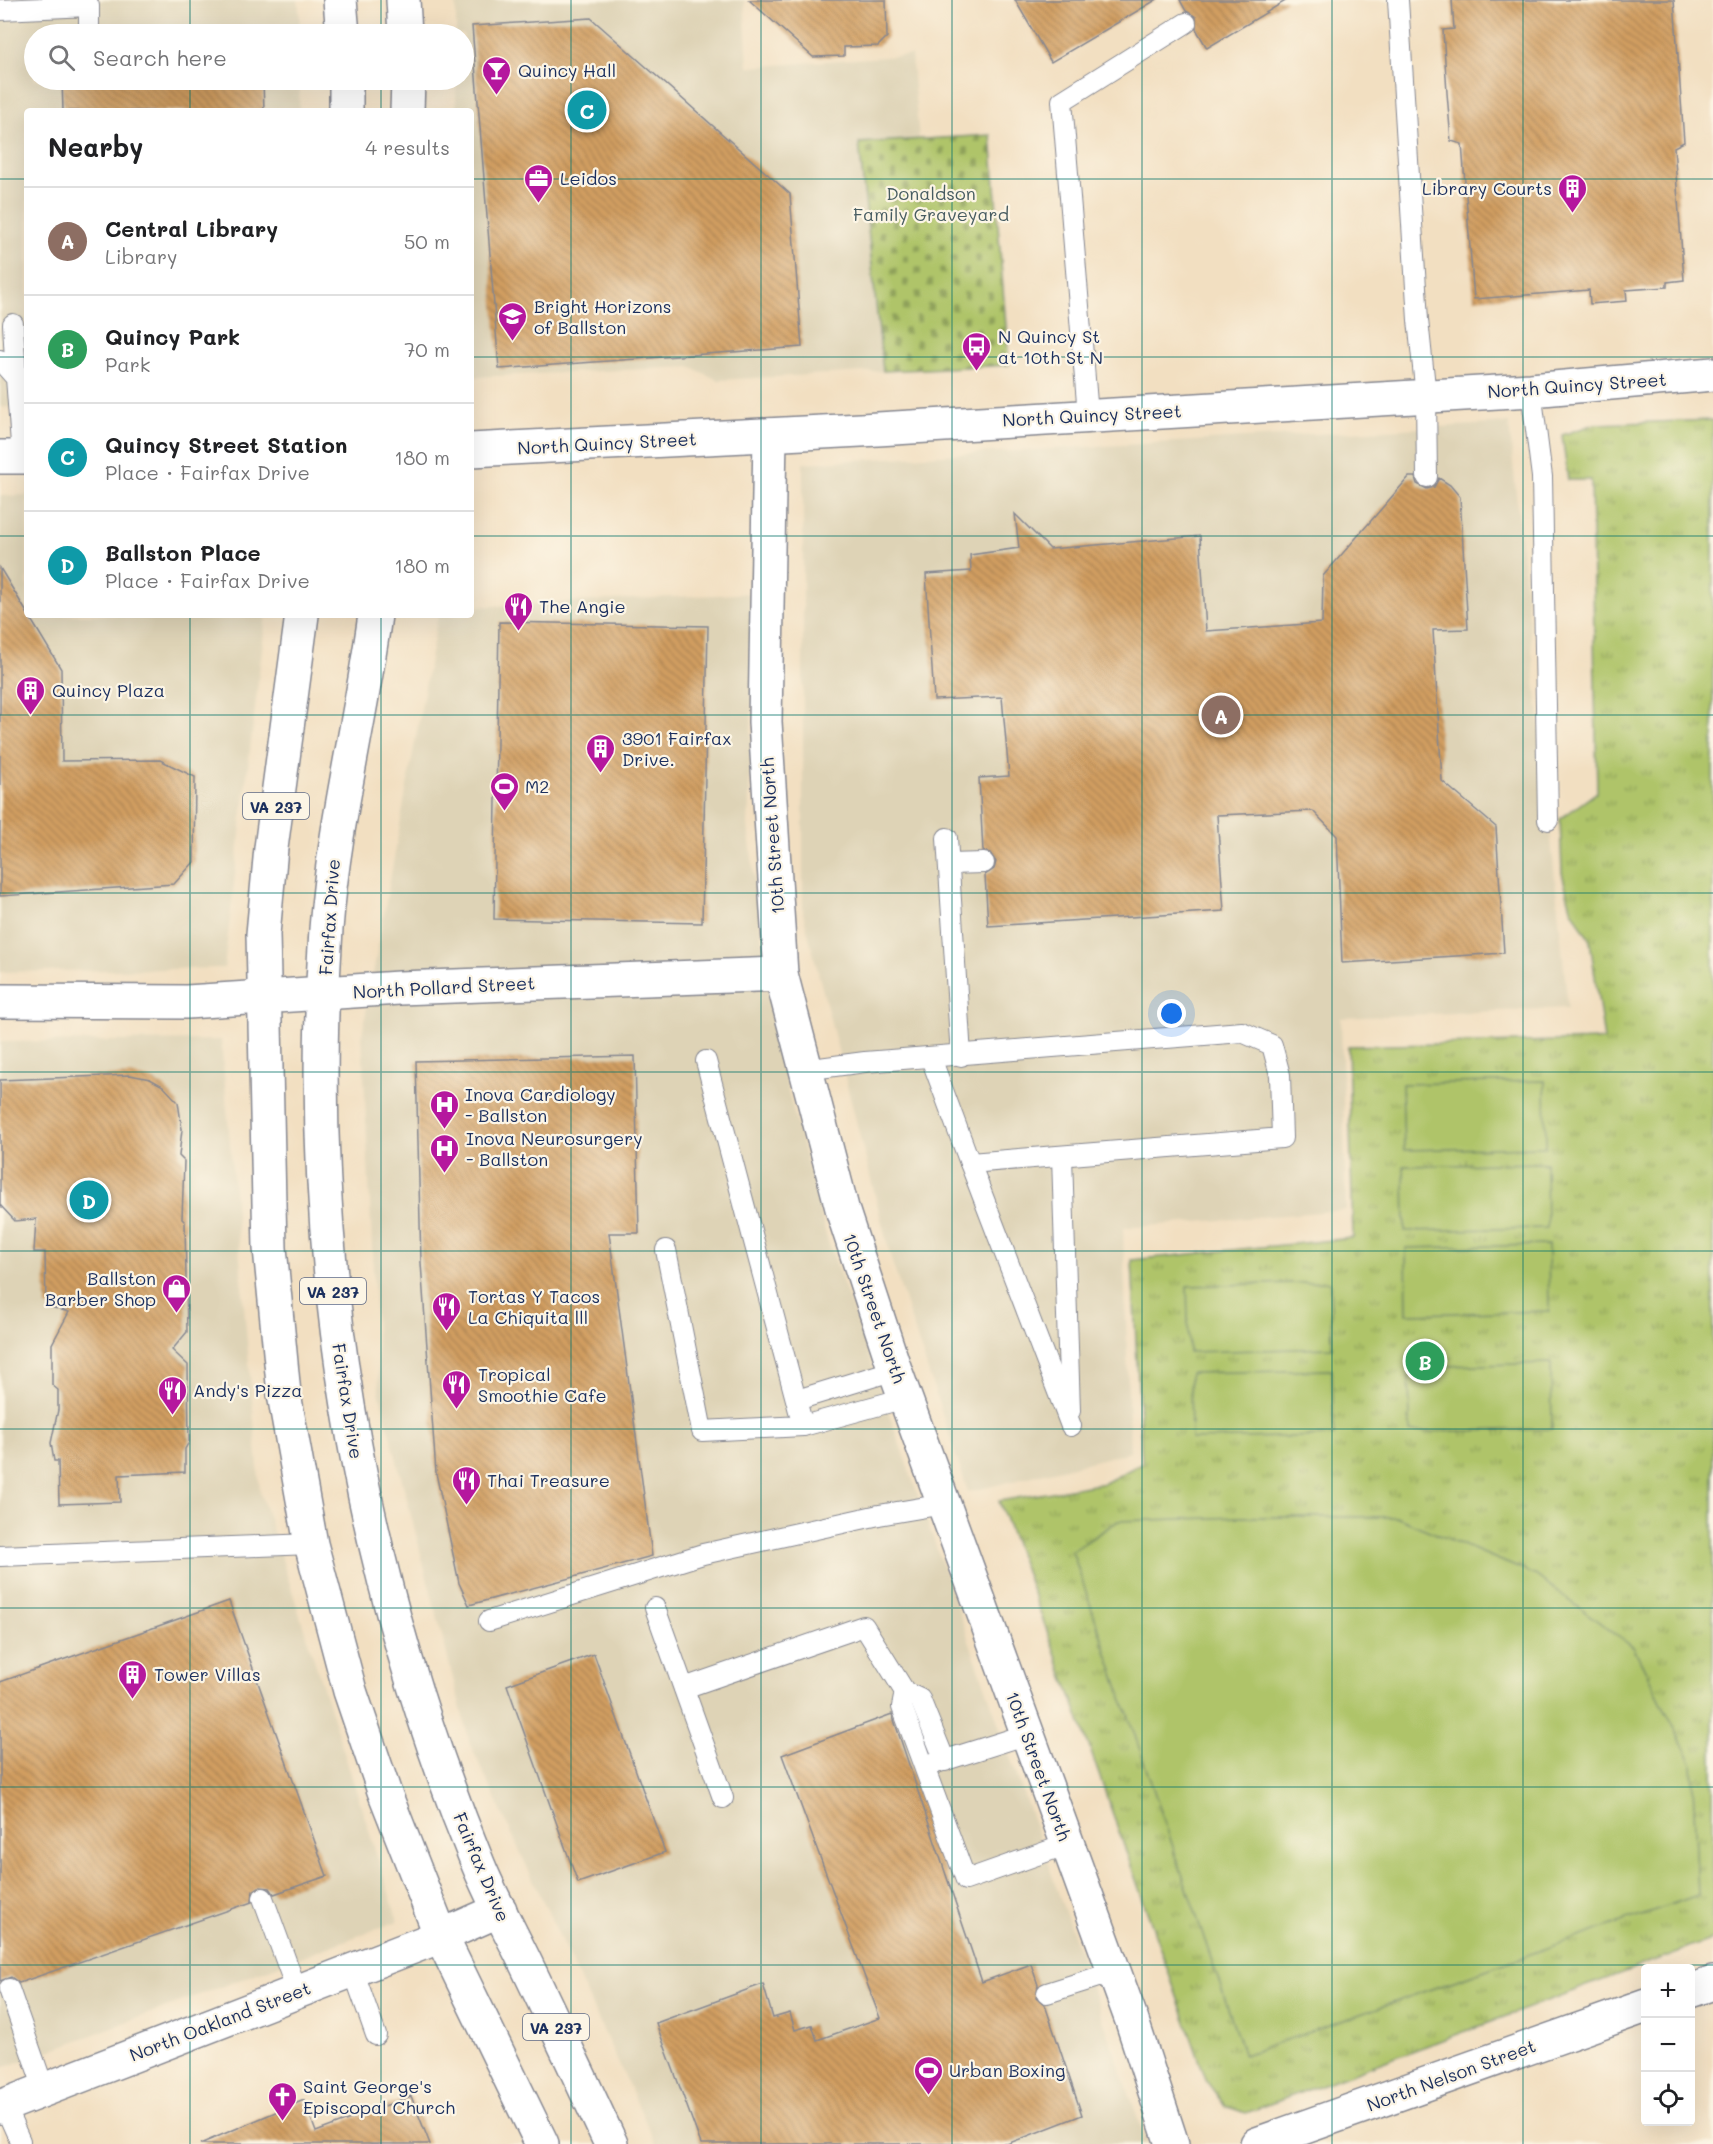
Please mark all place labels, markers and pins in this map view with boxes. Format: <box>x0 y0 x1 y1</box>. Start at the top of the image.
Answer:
bar icon: Quincy Hall <box>481 54 513 96</box>
place label: Quincy Hall <box>518 58 616 82</box>
pin: C <box>568 88 606 132</box>
office icon: Leidos <box>523 162 555 204</box>
place label: Leidos <box>560 166 617 190</box>
building icon: Library Courts <box>1557 172 1589 214</box>
place label: Library Courts <box>1422 176 1552 200</box>
place label: Bright Horizons of Ballston <box>534 294 671 339</box>
school or university icon: Bright Horizons of Ballston <box>497 300 529 342</box>
place label: N Quincy St at 10th St N <box>998 324 1103 369</box>
bus stop icon: N Quincy St at 10th St N <box>961 330 993 372</box>
restaurant icon: The Angie <box>502 590 534 632</box>
place label: The Angie <box>539 594 626 618</box>
building icon: Quincy Plaza <box>15 674 47 716</box>
place label: Quincy Plaza <box>52 678 165 702</box>
pin: A <box>1202 692 1240 738</box>
place label: 3901 Fairfax Drive. <box>622 726 731 771</box>
building icon: 3901 Fairfax Drive. <box>585 732 617 774</box>
sports icon: M2 <box>488 770 520 812</box>
place label: M2 <box>525 774 549 798</box>
place label: Inova Cardiology - Ballston <box>465 1082 616 1127</box>
hospital icon: Inova Cardiology - Ballston <box>428 1088 460 1130</box>
place label: Inova Neurosurgery - Ballston <box>466 1126 643 1171</box>
hospital icon: Inova Neurosurgery - Ballston <box>429 1132 461 1174</box>
pin: D <box>70 1178 109 1222</box>
place label: Ballston Barber Shop <box>45 1266 156 1311</box>
shop icon: Ballston Barber Shop <box>161 1272 193 1314</box>
place label: Tortas Y Tacos La Chiquita lll <box>468 1284 600 1329</box>
restaurant icon: Tortas Y Tacos La Chiquita lll <box>431 1290 463 1332</box>
pin: B <box>1406 1338 1444 1384</box>
place label: Tropical Smoothie Cafe <box>478 1362 607 1407</box>
restaurant icon: Tropical Smoothie Cafe <box>441 1368 473 1410</box>
restaurant icon: Andy's Pizza <box>156 1374 188 1416</box>
place label: Andy's Pizza <box>193 1378 302 1402</box>
restaurant icon: Thai Treasure <box>450 1464 482 1506</box>
place label: Thai Treasure <box>487 1468 610 1492</box>
building icon: Tower Villas <box>117 1658 149 1700</box>
place label: Tower Villas <box>154 1662 261 1686</box>
sports icon: Urban Boxing <box>912 2054 944 2096</box>
place label: Urban Boxing <box>949 2058 1065 2082</box>
place label: Saint George's Episcopal Church <box>303 2074 455 2119</box>
church icon: Saint George's Episcopal Church <box>266 2080 298 2122</box>

